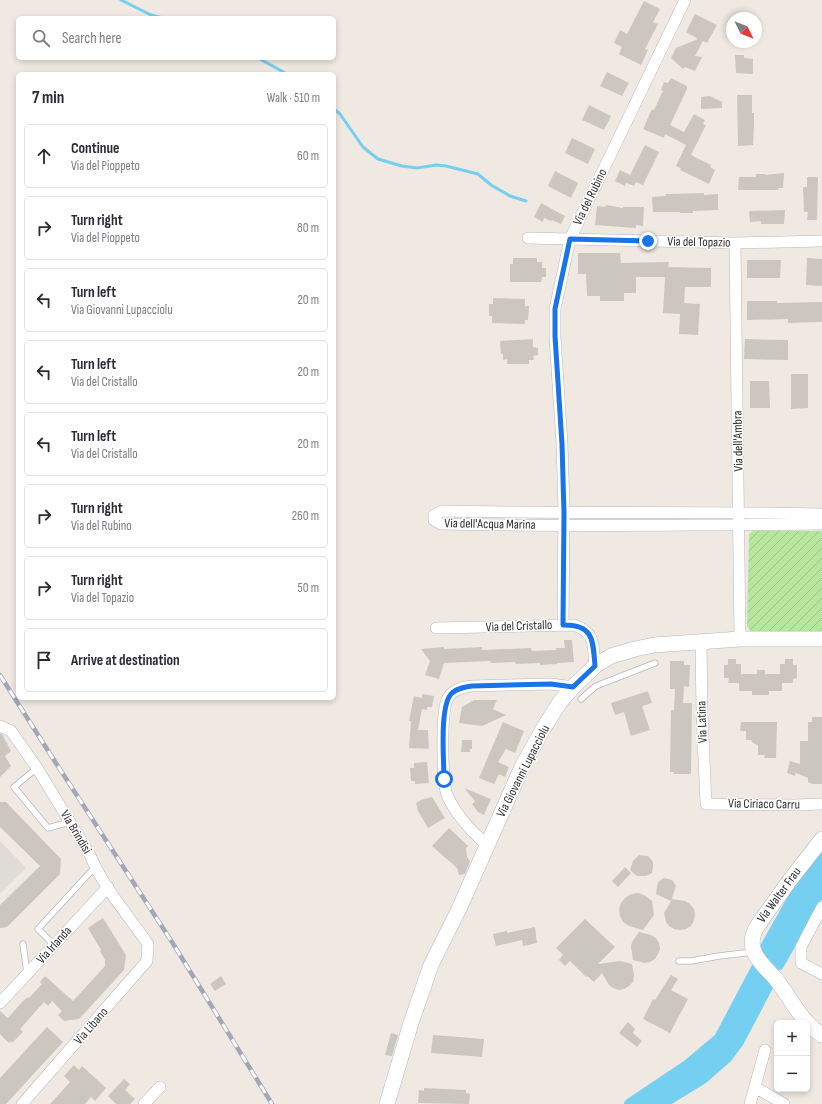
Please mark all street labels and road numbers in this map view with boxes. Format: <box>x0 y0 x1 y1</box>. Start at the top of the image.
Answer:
street label: Via del Rubino <box>570 166 610 228</box>
street label: Via del Topazio <box>667 233 731 251</box>
street label: Via dell'Ambra <box>729 410 747 472</box>
street label: Via dell'Acqua Marina <box>444 515 536 533</box>
street label: Via del Cristallo <box>485 617 553 635</box>
street label: Via Latina <box>693 701 711 743</box>
street label: Via Giovanni Lupacciolu <box>493 722 553 820</box>
street label: Via Ciriaco Carru <box>728 795 800 813</box>
street label: Via Brindisi <box>57 807 95 857</box>
street label: Via Walter Frau <box>754 864 804 926</box>
street label: Via Irlanda <box>33 923 75 967</box>
street label: Via Libano <box>71 1004 111 1048</box>

